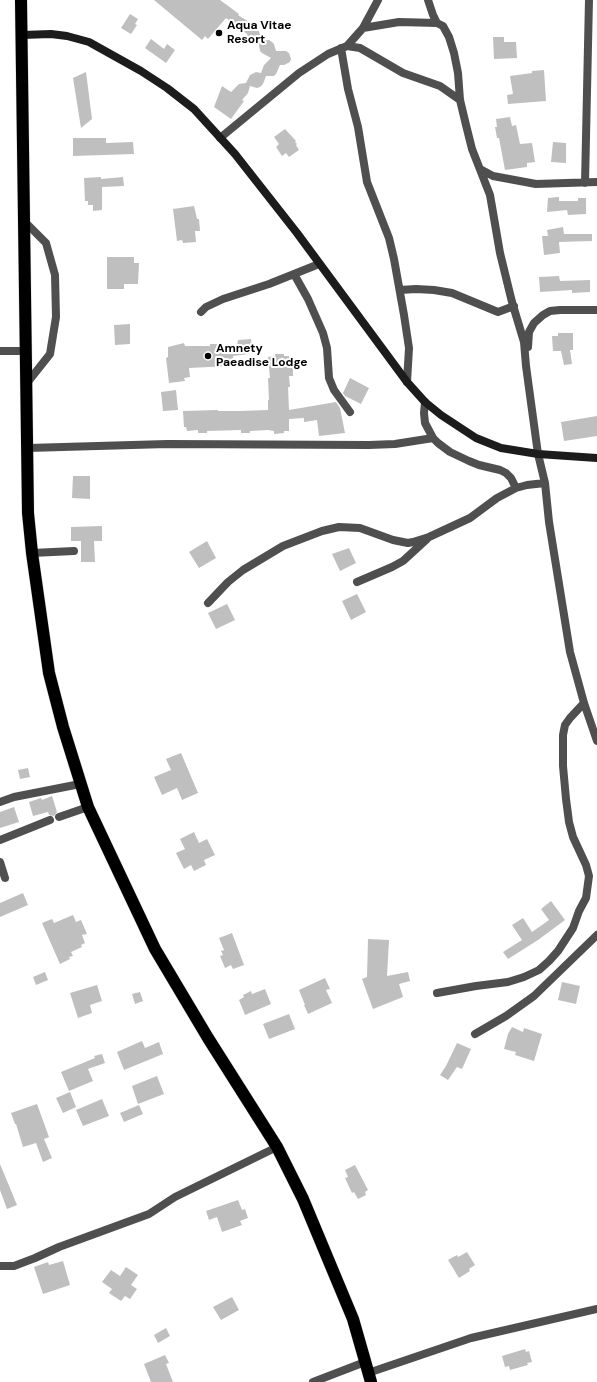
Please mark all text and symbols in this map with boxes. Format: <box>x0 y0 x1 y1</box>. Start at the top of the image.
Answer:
place label: Aqua Vitae Resort <box>227 19 292 47</box>
marker: Aqua Vitae Resort <box>214 28 224 38</box>
place label: Amnety Paeadise Lodge <box>216 342 308 370</box>
marker: Amnety Paeadise Lodge <box>203 351 213 361</box>

